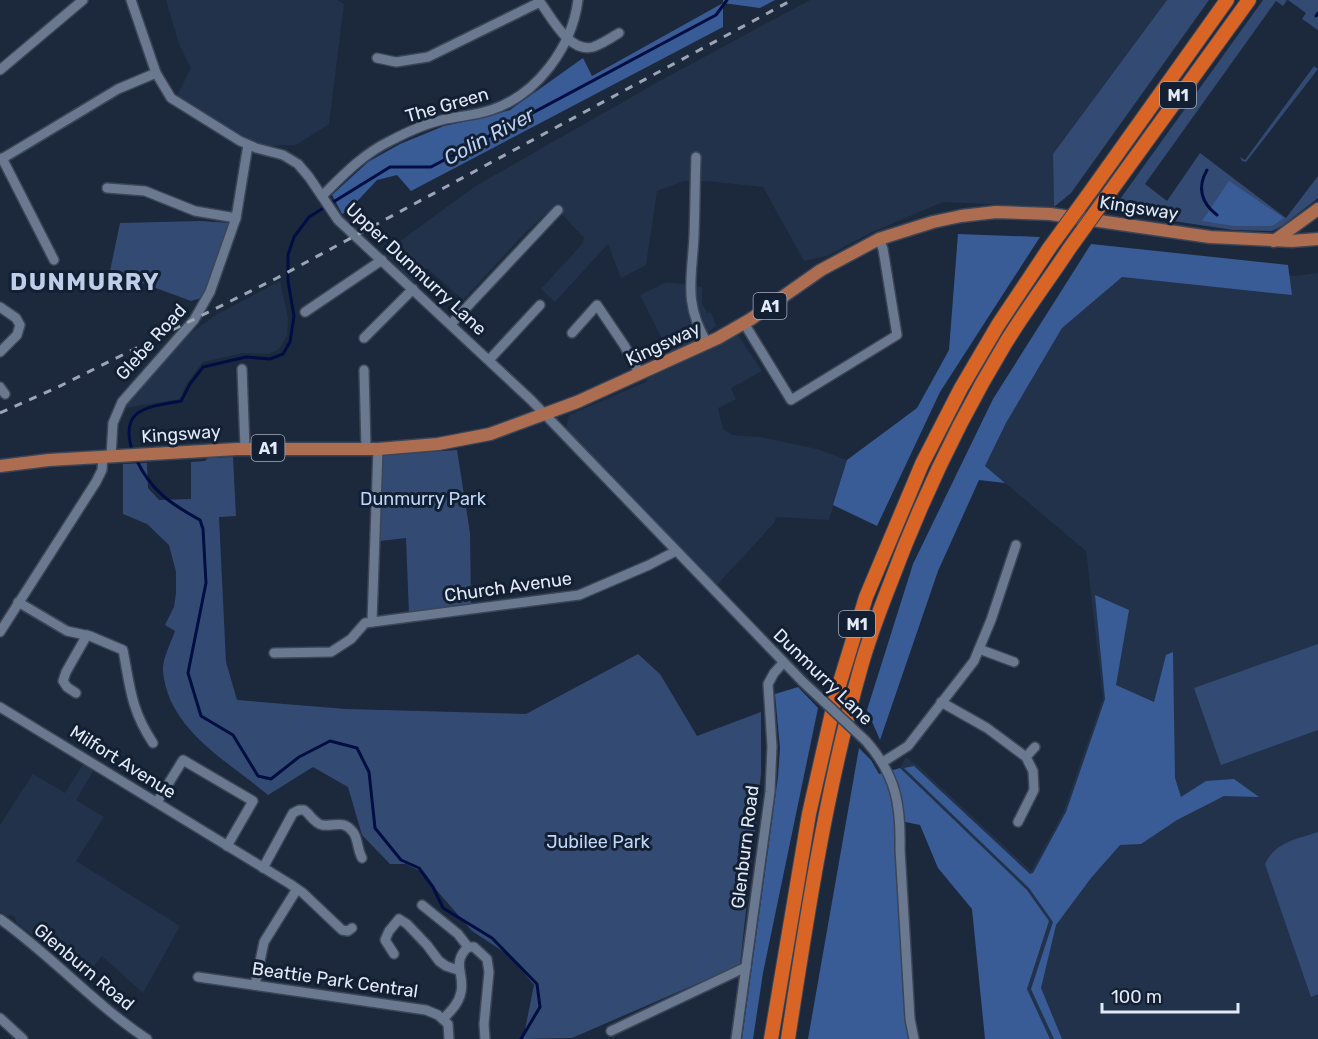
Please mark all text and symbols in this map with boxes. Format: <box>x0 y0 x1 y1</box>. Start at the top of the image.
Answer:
road number: M1 <box>1160 82 1196 108</box>
street label: The Green <box>403 83 491 127</box>
water label: Colin River <box>440 102 540 170</box>
street label: Kingsway <box>1098 191 1180 225</box>
street label: Upper Dunmurry Lane <box>341 198 491 340</box>
district label: DUNMURRY <box>10 268 160 296</box>
road number: A1 <box>754 293 786 319</box>
street label: Glebe Road <box>111 299 191 385</box>
street label: Kingsway <box>622 317 704 371</box>
street label: Kingsway <box>141 420 222 448</box>
road number: A1 <box>252 435 284 461</box>
park label: Dunmurry Park <box>360 488 487 510</box>
street label: Church Avenue <box>443 567 573 607</box>
road number: M1 <box>839 611 875 637</box>
street label: Dunmurry Lane <box>769 624 877 730</box>
street label: Milfort Avenue <box>66 721 180 803</box>
street label: Glenburn Road <box>727 784 763 910</box>
park label: Jubilee Park <box>546 831 651 853</box>
street label: Glenburn Road <box>29 919 139 1015</box>
street label: Beattie Park Central <box>251 957 419 1003</box>
scale bar <box>1102 976 1238 1014</box>
text: 100 m <box>1111 986 1162 1008</box>

